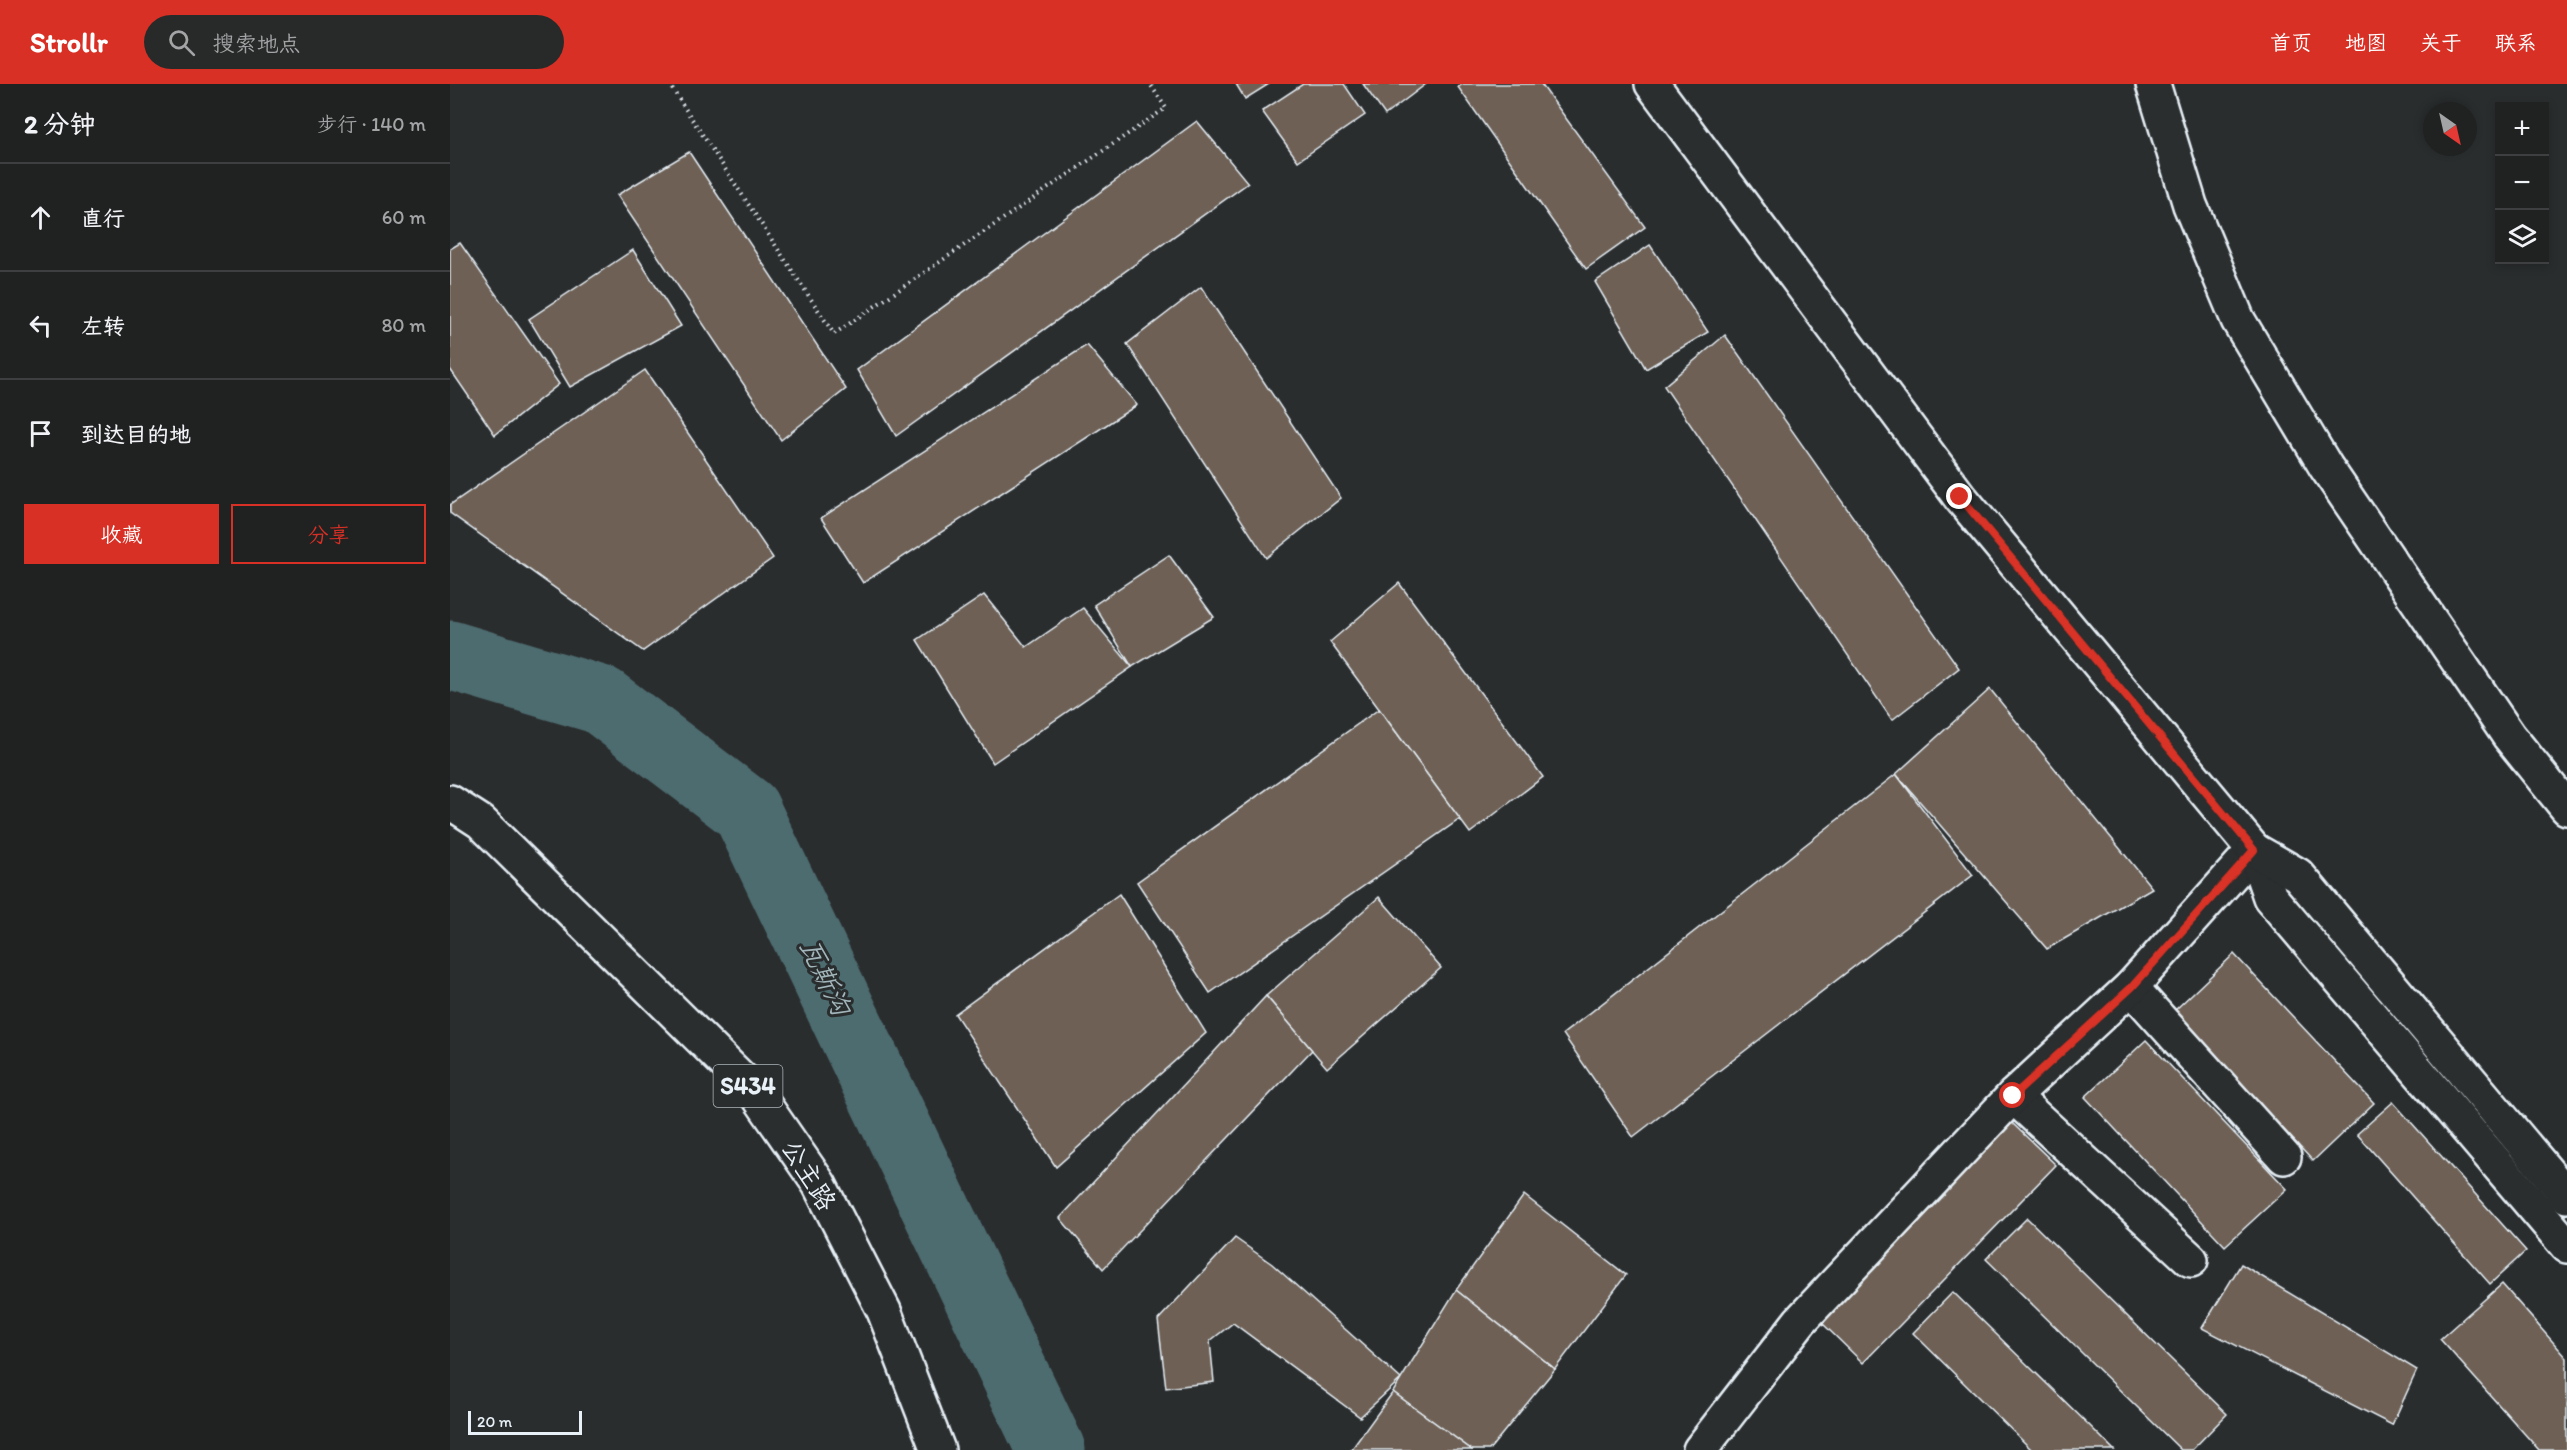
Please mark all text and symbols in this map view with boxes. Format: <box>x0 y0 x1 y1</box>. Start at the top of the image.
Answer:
search box <box>144 15 564 69</box>
text: Strollr <box>30 25 108 59</box>
icon: search <box>165 26 198 59</box>
text: 搜索地点 <box>213 30 301 57</box>
text: 首页 <box>2270 30 2312 55</box>
text: 地图 <box>2345 30 2387 55</box>
text: 关于 <box>2420 30 2462 55</box>
text: 联系 <box>2495 30 2537 55</box>
north arrow <box>2423 102 2477 156</box>
map controls <box>2495 102 2549 264</box>
button: + <box>2495 102 2549 156</box>
text: 2 分钟 <box>24 108 96 140</box>
text: 步行 · 140 m <box>317 112 426 136</box>
button: − <box>2495 156 2549 210</box>
icon: ahead <box>24 201 57 234</box>
text: 直行 <box>81 205 125 232</box>
text: 60 m <box>382 205 426 229</box>
button: layers <box>2495 210 2549 264</box>
icon: left <box>24 309 57 342</box>
text: 左转 <box>81 313 125 340</box>
text: 80 m <box>381 313 426 337</box>
icon: arrive <box>24 417 57 450</box>
text: 到达目的地 <box>81 421 191 448</box>
route end <box>1946 483 1972 509</box>
button: 收藏 <box>24 504 219 564</box>
button: 分享 <box>231 504 426 564</box>
water label: 瓦斯沟 <box>793 933 859 1022</box>
road number: S434 <box>714 1065 782 1107</box>
route start <box>1999 1082 2025 1108</box>
street label: 公主路 <box>775 1133 843 1217</box>
scale bar <box>468 1408 582 1436</box>
text: 20 m <box>477 1412 512 1431</box>

